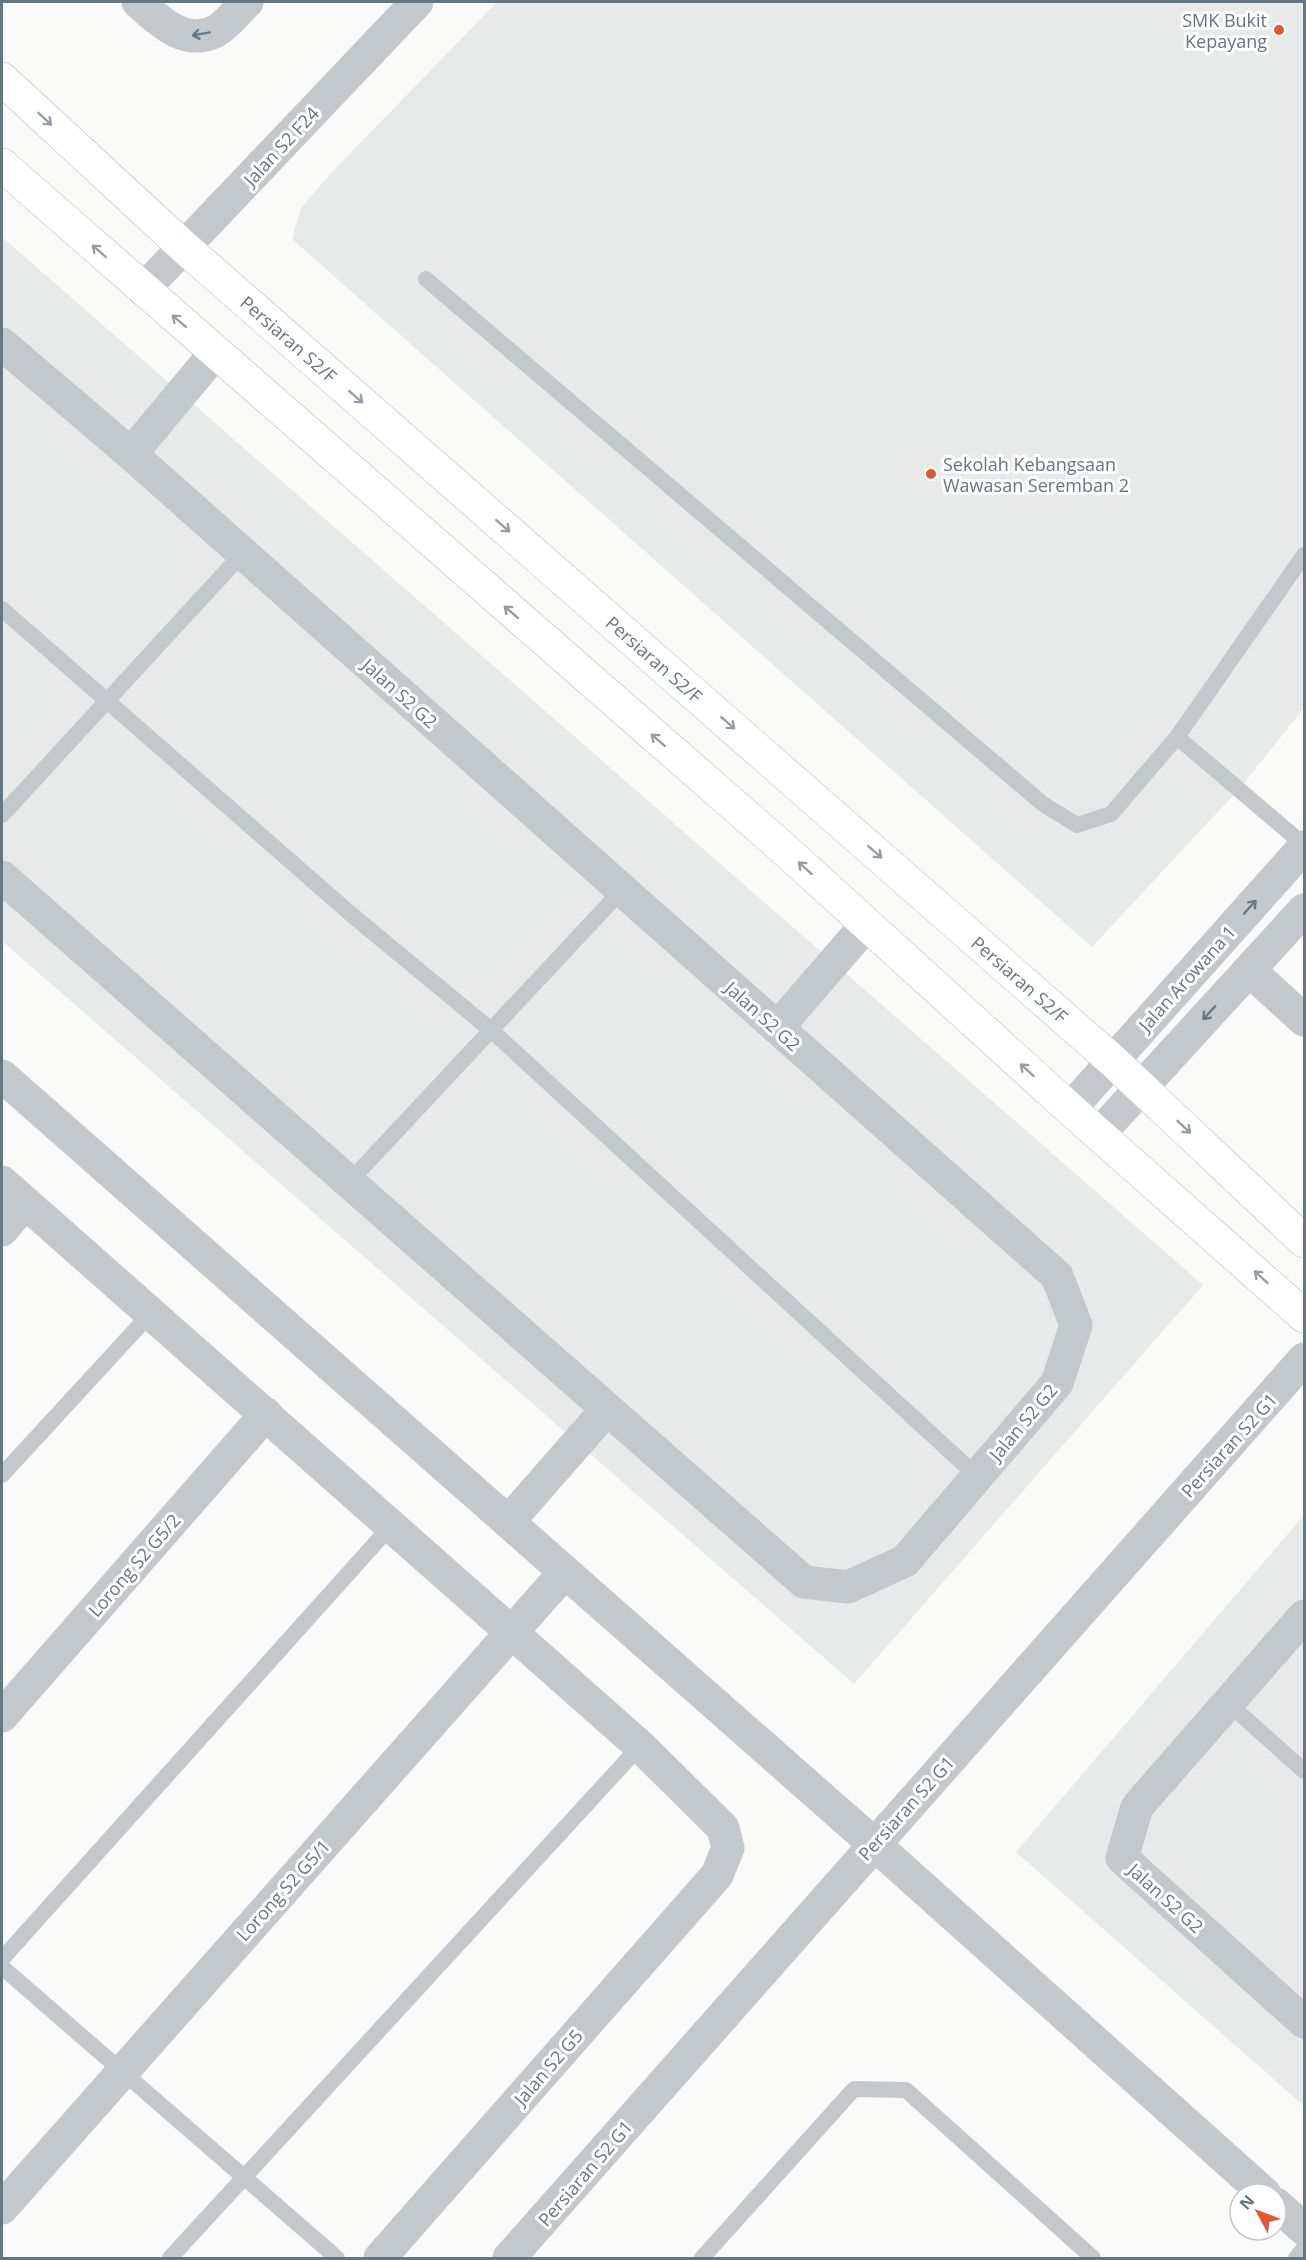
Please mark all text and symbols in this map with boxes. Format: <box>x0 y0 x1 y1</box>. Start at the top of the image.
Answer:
place label: SMK Bukit Kepayang <box>1182 8 1267 53</box>
marker: SMK Bukit Kepayang <box>1272 23 1286 37</box>
one-way arrow <box>191 29 211 40</box>
street label: Jalan S2 F24 <box>237 101 324 192</box>
one-way arrow <box>37 112 52 126</box>
one-way arrow <box>92 244 107 258</box>
street label: Persiaran S2/F <box>235 290 342 388</box>
one-way arrow <box>172 314 187 328</box>
one-way arrow <box>348 390 363 404</box>
place label: Sekolah Kebangsaan Wawasan Seremban 2 <box>943 452 1129 497</box>
marker: Sekolah Kebangsaan Wawasan Seremban 2 <box>924 467 938 481</box>
one-way arrow <box>495 519 510 533</box>
one-way arrow <box>503 605 519 619</box>
street label: Persiaran S2/F <box>601 610 708 708</box>
street label: Jalan S2 G2 <box>356 652 443 733</box>
one-way arrow <box>720 716 735 730</box>
one-way arrow <box>650 733 666 746</box>
one-way arrow <box>867 845 882 859</box>
one-way arrow <box>797 861 812 875</box>
one-way arrow <box>1243 900 1257 915</box>
street label: Jalan Arowana 1 <box>1132 920 1241 1038</box>
street label: Persiaran S2/F <box>967 931 1073 1028</box>
street label: Jalan S2 G2 <box>719 975 806 1056</box>
one-way arrow <box>1202 1006 1216 1021</box>
one-way arrow <box>1019 1063 1034 1077</box>
one-way arrow <box>1176 1120 1191 1134</box>
one-way arrow <box>1254 1270 1269 1284</box>
street label: Jalan S2 G2 <box>983 1379 1062 1467</box>
street label: Persiaran S2 G1 <box>1176 1388 1282 1502</box>
street label: Lorong S2 G5/2 <box>83 1508 185 1622</box>
street label: Persiaran S2 G1 <box>853 1751 959 1865</box>
street label: Lorong S2 G5/1 <box>231 1834 335 1946</box>
street label: Jalan S2 G2 <box>1122 1857 1209 1938</box>
street label: Jalan S2 G5 <box>507 2024 588 2112</box>
street label: Persiaran S2 G1 <box>532 2115 638 2231</box>
north arrow <box>1228 2182 1288 2242</box>
text: N <box>1234 2190 1259 2214</box>

